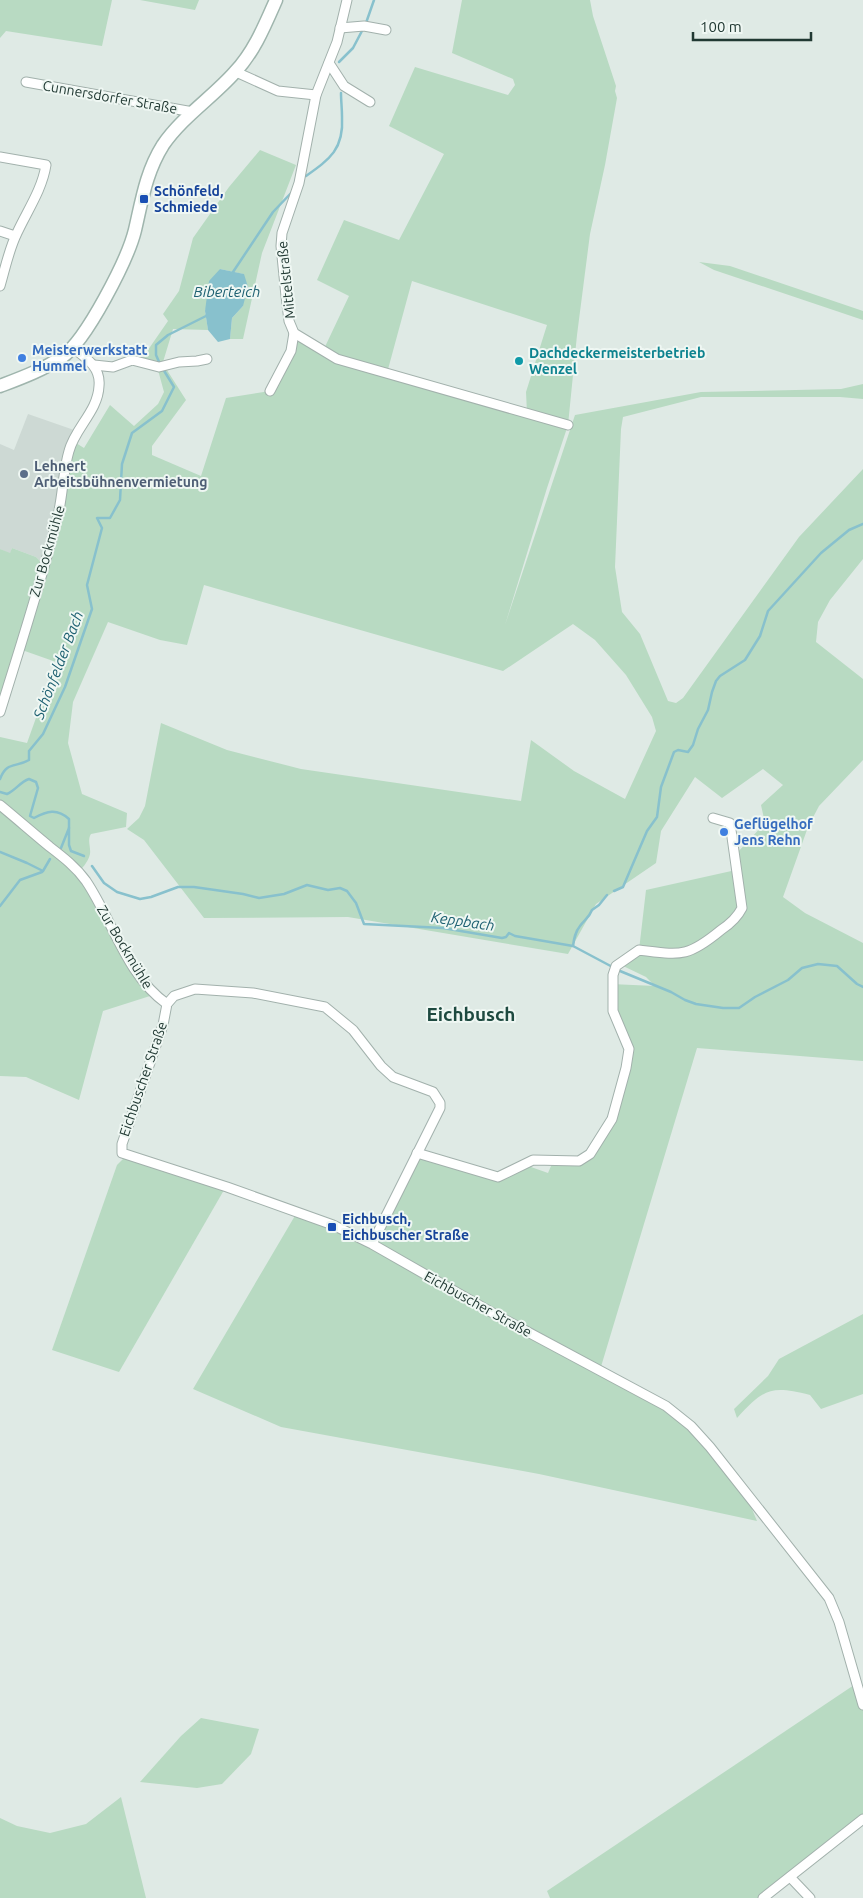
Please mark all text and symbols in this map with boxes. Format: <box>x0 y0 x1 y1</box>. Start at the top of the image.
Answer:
scale bar <box>693 10 810 42</box>
text: 100 m <box>700 18 742 35</box>
street label: Cunnersdorfer Straße <box>41 77 179 117</box>
place label: Schönfeld, Schmiede <box>154 183 223 215</box>
marker: Schönfeld, Schmiede <box>138 193 150 205</box>
street label: Mittelstraße <box>274 240 298 320</box>
water label: Biberteich <box>194 283 260 300</box>
place label: Meisterwerkstatt Hummel <box>32 342 148 374</box>
place label: Dachdeckermeisterbetrieb Wenzel <box>529 345 705 377</box>
marker: Meisterwerkstatt Hummel <box>16 352 28 364</box>
marker: Dachdeckermeisterbetrieb Wenzel <box>513 355 525 367</box>
place label: Lehnert Arbeitsbühnenvermietung <box>34 458 207 490</box>
marker: Lehnert Arbeitsbühnenvermietung <box>18 468 30 480</box>
street label: Zur Bockmühle <box>26 503 68 599</box>
water label: Schönfelder Bach <box>29 609 86 722</box>
place label: Geflügelhof Jens Rehn <box>734 816 813 848</box>
marker: Geflügelhof Jens Rehn <box>718 826 730 838</box>
street label: Zur Bockmühle <box>94 902 156 992</box>
water label: Keppbach <box>430 908 496 934</box>
district label: Eichbusch <box>427 1003 515 1025</box>
street label: Eichbuscher Straße <box>116 1020 170 1138</box>
place label: Eichbusch, Eichbuscher Straße <box>342 1211 469 1243</box>
marker: Eichbusch, Eichbuscher Straße <box>326 1221 338 1233</box>
street label: Eichbuscher Straße <box>422 1268 534 1340</box>

